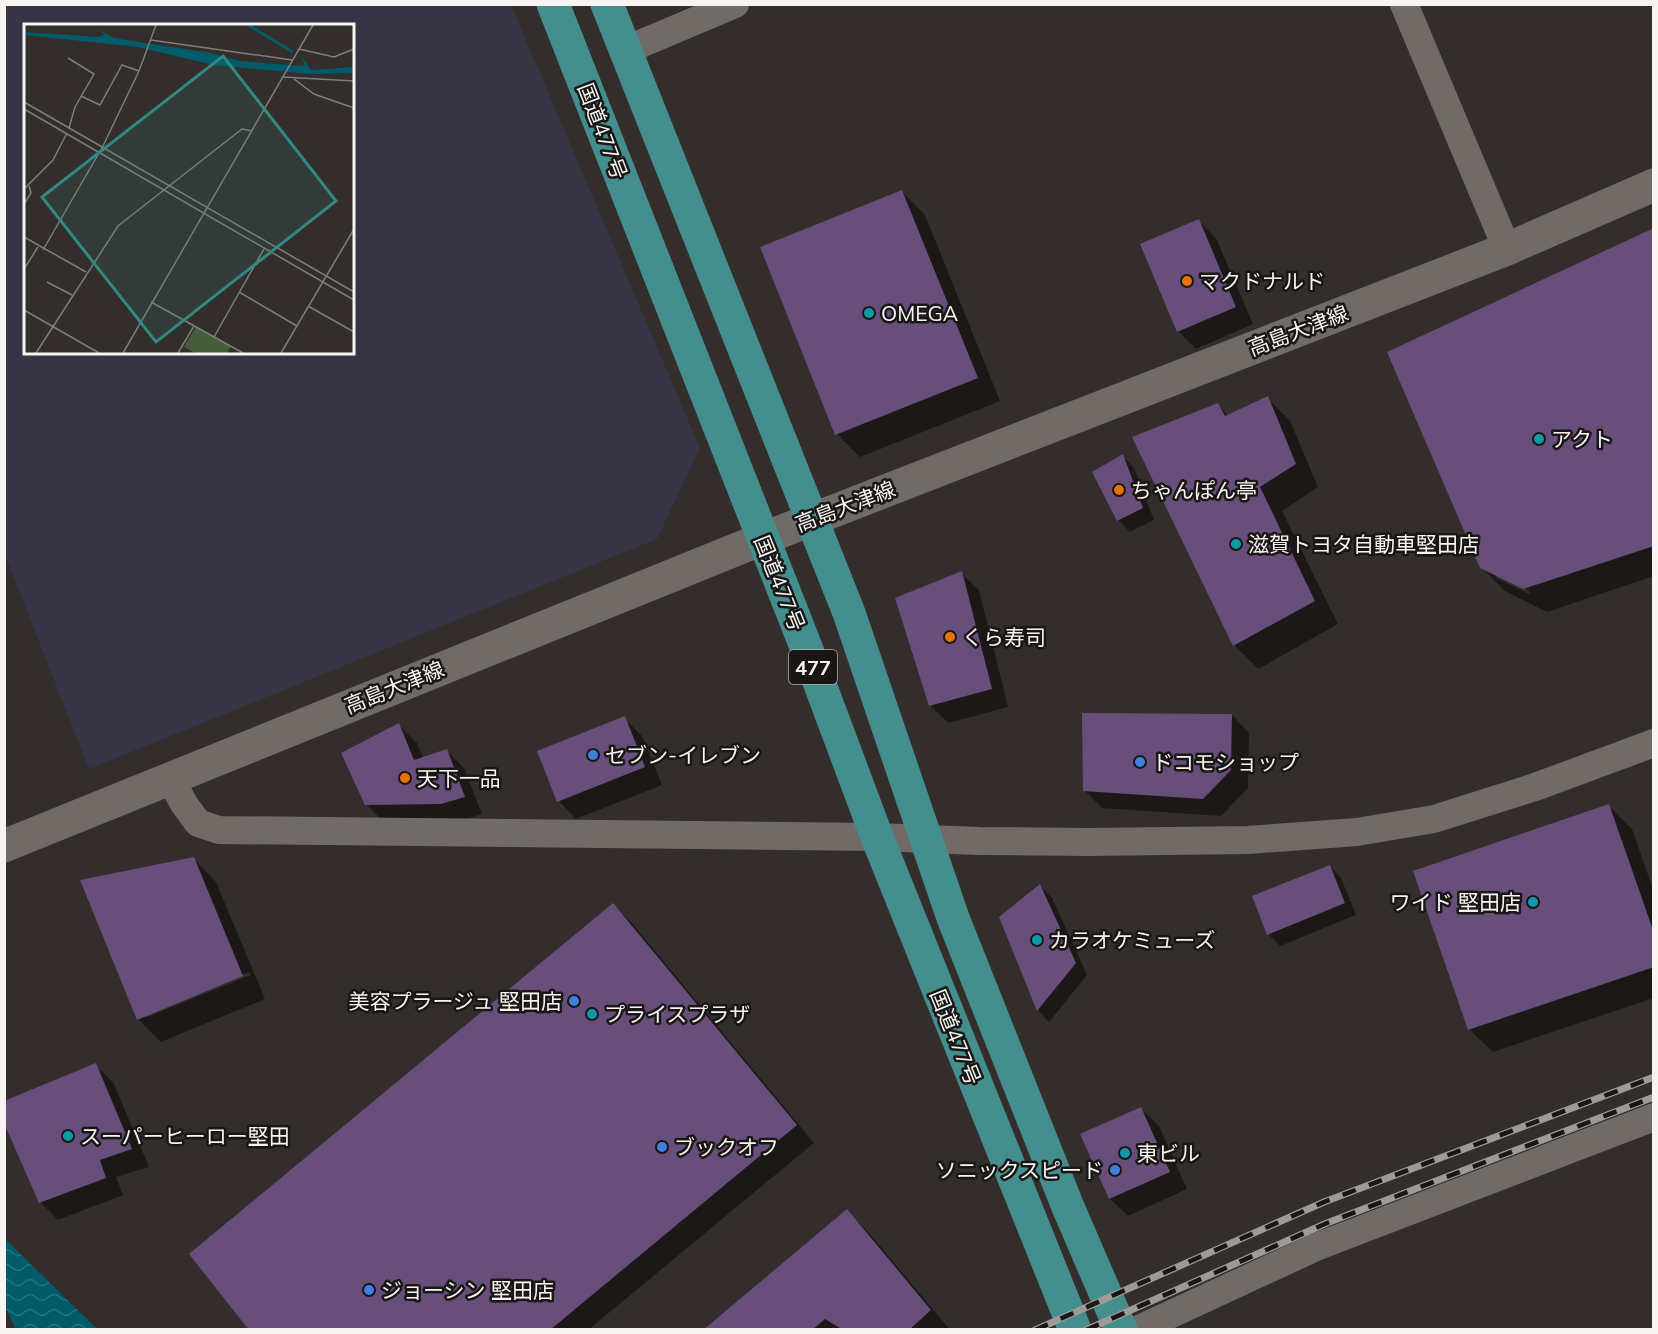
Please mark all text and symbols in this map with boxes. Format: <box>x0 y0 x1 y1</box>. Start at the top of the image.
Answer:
inset map <box>24 24 354 354</box>
street label: 国道477号 <box>573 79 633 183</box>
place label: マクドナルド <box>1199 268 1325 294</box>
marker: マクドナルド <box>1180 274 1194 288</box>
street label: 高島大津線 <box>1244 299 1352 361</box>
place label: OMEGA <box>881 300 959 326</box>
marker: OMEGA <box>862 306 876 320</box>
place label: アクト <box>1551 426 1613 452</box>
marker: アクト <box>1532 432 1546 446</box>
street label: 高島大津線 <box>791 475 899 537</box>
place label: ちゃんぽん亭 <box>1131 477 1257 503</box>
marker: ちゃんぽん亭 <box>1112 483 1126 497</box>
street label: 国道477号 <box>749 531 811 635</box>
place label: 滋賀トヨタ自動車堅田店 <box>1248 531 1479 557</box>
marker: 滋賀トヨタ自動車堅田店 <box>1229 537 1243 551</box>
place label: くら寿司 <box>962 624 1046 650</box>
marker: くら寿司 <box>943 630 957 644</box>
road number: 477 <box>789 650 837 684</box>
street label: 高島大津線 <box>340 655 448 719</box>
place label: セブン-イレブン <box>605 742 761 768</box>
marker: セブン-イレブン <box>586 748 600 762</box>
place label: ドコモショップ <box>1152 749 1299 775</box>
marker: ドコモショップ <box>1133 755 1147 769</box>
place label: 天下一品 <box>417 765 501 791</box>
marker: 天下一品 <box>398 771 412 785</box>
place label: ワイド 堅田店 <box>1390 889 1521 915</box>
marker: ワイド 堅田店 <box>1526 895 1540 909</box>
place label: カラオケミューズ <box>1049 927 1215 953</box>
marker: カラオケミューズ <box>1030 933 1044 947</box>
street label: 国道477号 <box>925 985 987 1089</box>
place label: 美容プラージュ 堅田店 <box>348 988 562 1014</box>
marker: 美容プラージュ 堅田店 <box>567 994 581 1008</box>
place label: プライスプラザ <box>604 1001 750 1027</box>
marker: プライスプラザ <box>585 1007 599 1021</box>
place label: スーパーヒーロー堅田 <box>80 1123 290 1149</box>
marker: スーパーヒーロー堅田 <box>61 1129 75 1143</box>
place label: ブックオフ <box>674 1134 779 1160</box>
marker: ブックオフ <box>655 1140 669 1154</box>
place label: 東ビル <box>1137 1140 1200 1166</box>
marker: 東ビル <box>1118 1146 1132 1160</box>
place label: ソニックスピード <box>936 1157 1103 1183</box>
marker: ソニックスピード <box>1108 1163 1122 1177</box>
place label: ジョーシン 堅田店 <box>381 1277 554 1303</box>
marker: ジョーシン 堅田店 <box>362 1283 376 1297</box>

